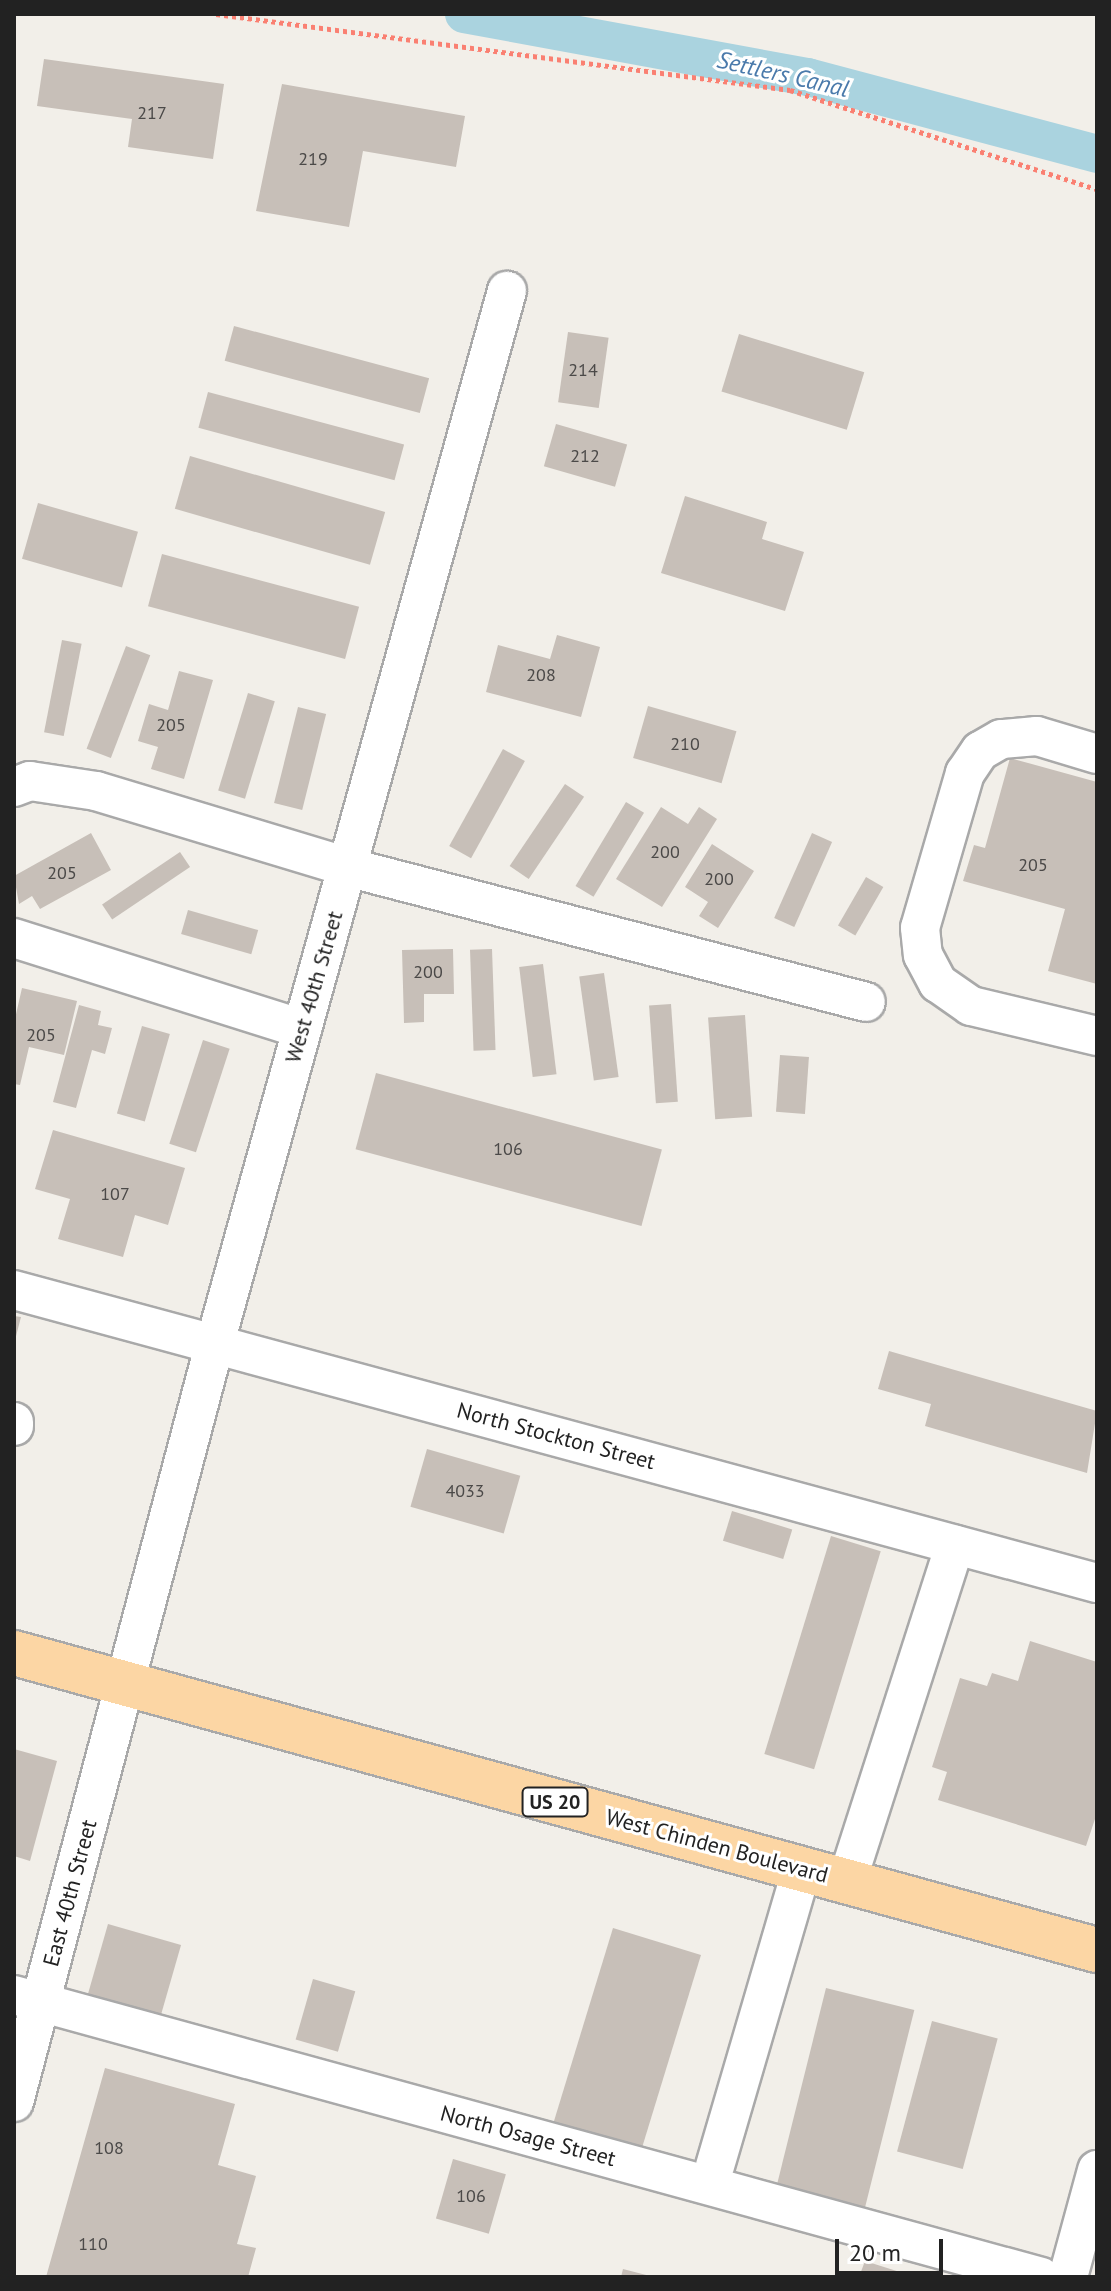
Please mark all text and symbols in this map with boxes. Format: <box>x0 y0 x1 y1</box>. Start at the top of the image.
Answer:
water label: Settlers Canal <box>714 45 852 103</box>
house number: 217 <box>137 102 167 124</box>
house number: 219 <box>298 148 328 170</box>
house number: 214 <box>568 359 598 381</box>
house number: 212 <box>570 445 600 467</box>
house number: 208 <box>526 664 556 686</box>
house number: 205 <box>156 714 186 736</box>
house number: 210 <box>670 733 700 755</box>
house number: 200 <box>650 841 680 863</box>
house number: 205 <box>1018 854 1048 876</box>
house number: 205 <box>47 862 77 884</box>
house number: 200 <box>704 868 734 890</box>
street label: West 40th Street <box>280 908 348 1066</box>
house number: 200 <box>413 961 443 983</box>
house number: 205 <box>26 1024 56 1046</box>
house number: 106 <box>493 1138 523 1160</box>
house number: 107 <box>100 1183 130 1205</box>
street label: North Stockton Street <box>454 1397 658 1475</box>
house number: 4033 <box>445 1480 485 1502</box>
road number: US 20 <box>521 1786 589 1818</box>
street label: West Chinden Boulevard <box>603 1804 831 1888</box>
street label: East 40th Street <box>38 1817 102 1969</box>
street label: North Osage Street <box>437 2100 619 2172</box>
house number: 108 <box>94 2137 124 2159</box>
house number: 106 <box>456 2185 486 2207</box>
scale bar <box>839 2223 947 2273</box>
house number: 110 <box>78 2233 108 2255</box>
text: 20 m <box>849 2237 901 2268</box>

